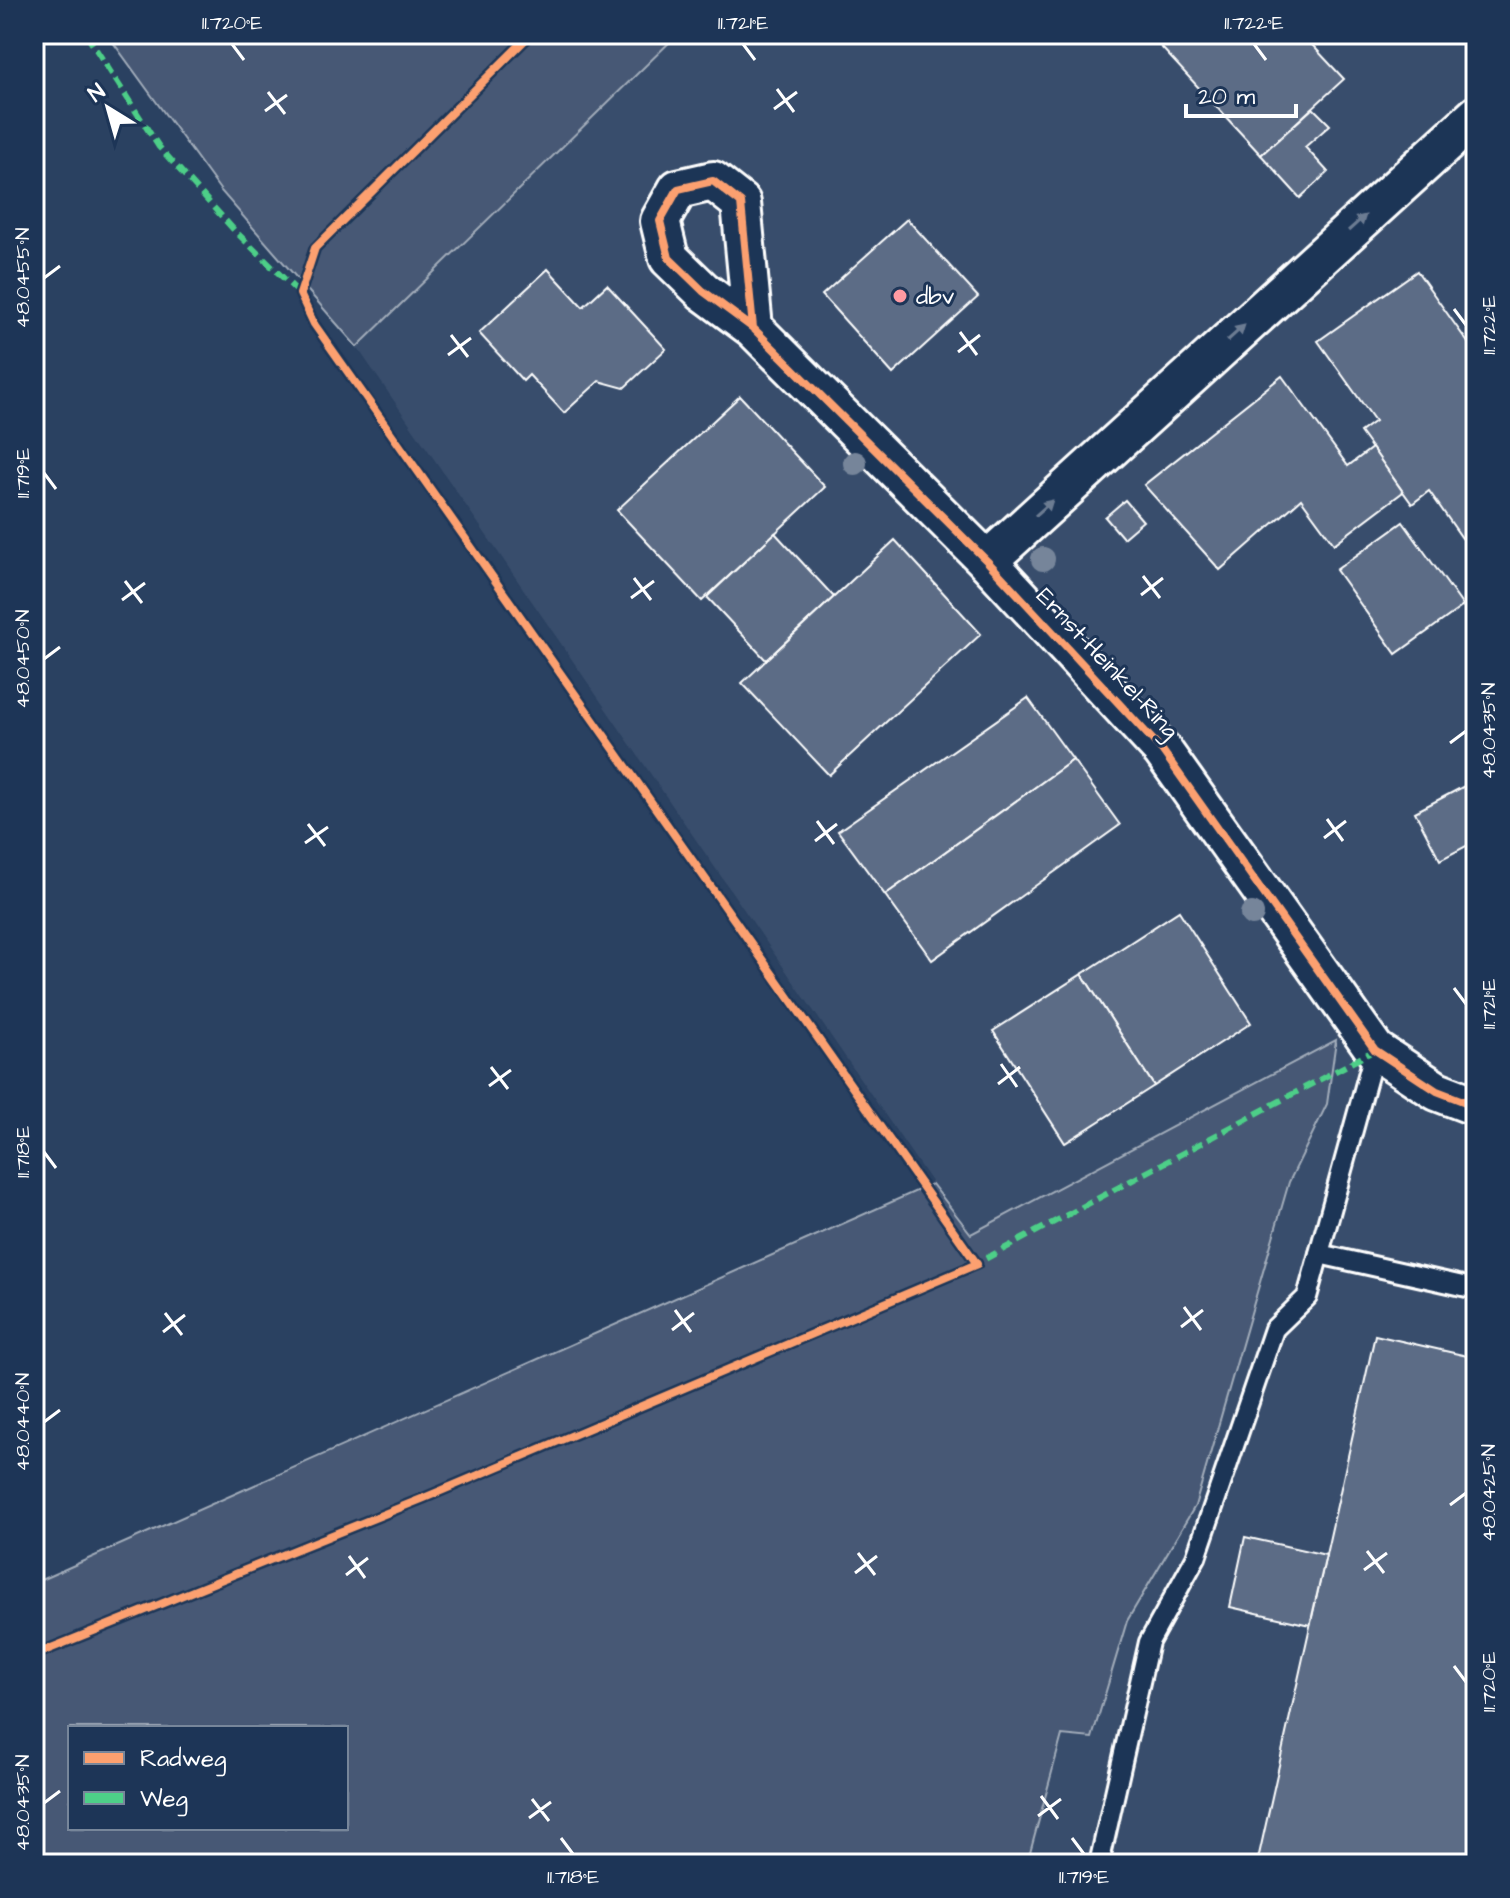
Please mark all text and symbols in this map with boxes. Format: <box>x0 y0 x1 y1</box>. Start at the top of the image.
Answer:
text: 11.720°E <box>202 9 262 37</box>
text: 11.721°E <box>718 9 768 37</box>
text: 11.722°E <box>1224 9 1284 37</box>
north arrow <box>68 68 148 148</box>
scale bar <box>1186 68 1296 118</box>
text: N <box>82 77 112 110</box>
text: 20 m <box>1198 80 1255 114</box>
one-way arrow <box>1347 214 1366 232</box>
text: 48.0455°N <box>9 228 37 328</box>
place label: dbv <box>916 280 955 314</box>
marker: dbv <box>891 287 909 305</box>
text: 11.722°E <box>1475 295 1503 355</box>
one-way arrow <box>1227 324 1246 342</box>
text: 11.719°E <box>9 448 37 498</box>
one-way arrow <box>1035 500 1054 518</box>
street label: Ernst-Heinkel-Ring <box>1027 580 1186 748</box>
text: 48.0450°N <box>9 609 37 709</box>
text: 48.0435°N <box>1475 683 1503 779</box>
text: 11.721°E <box>1475 979 1503 1029</box>
text: 11.718°E <box>9 1126 37 1178</box>
text: 48.0440°N <box>9 1373 37 1471</box>
text: 48.0425°N <box>1475 1444 1503 1542</box>
text: 11.720°E <box>1475 1652 1503 1712</box>
legend <box>68 1726 348 1830</box>
text: Radweg <box>140 1742 226 1777</box>
text: 48.0435°N <box>9 1755 37 1851</box>
text: Weg <box>140 1782 188 1817</box>
text: 11.718°E <box>547 1863 599 1891</box>
text: 11.719°E <box>1059 1863 1109 1891</box>

